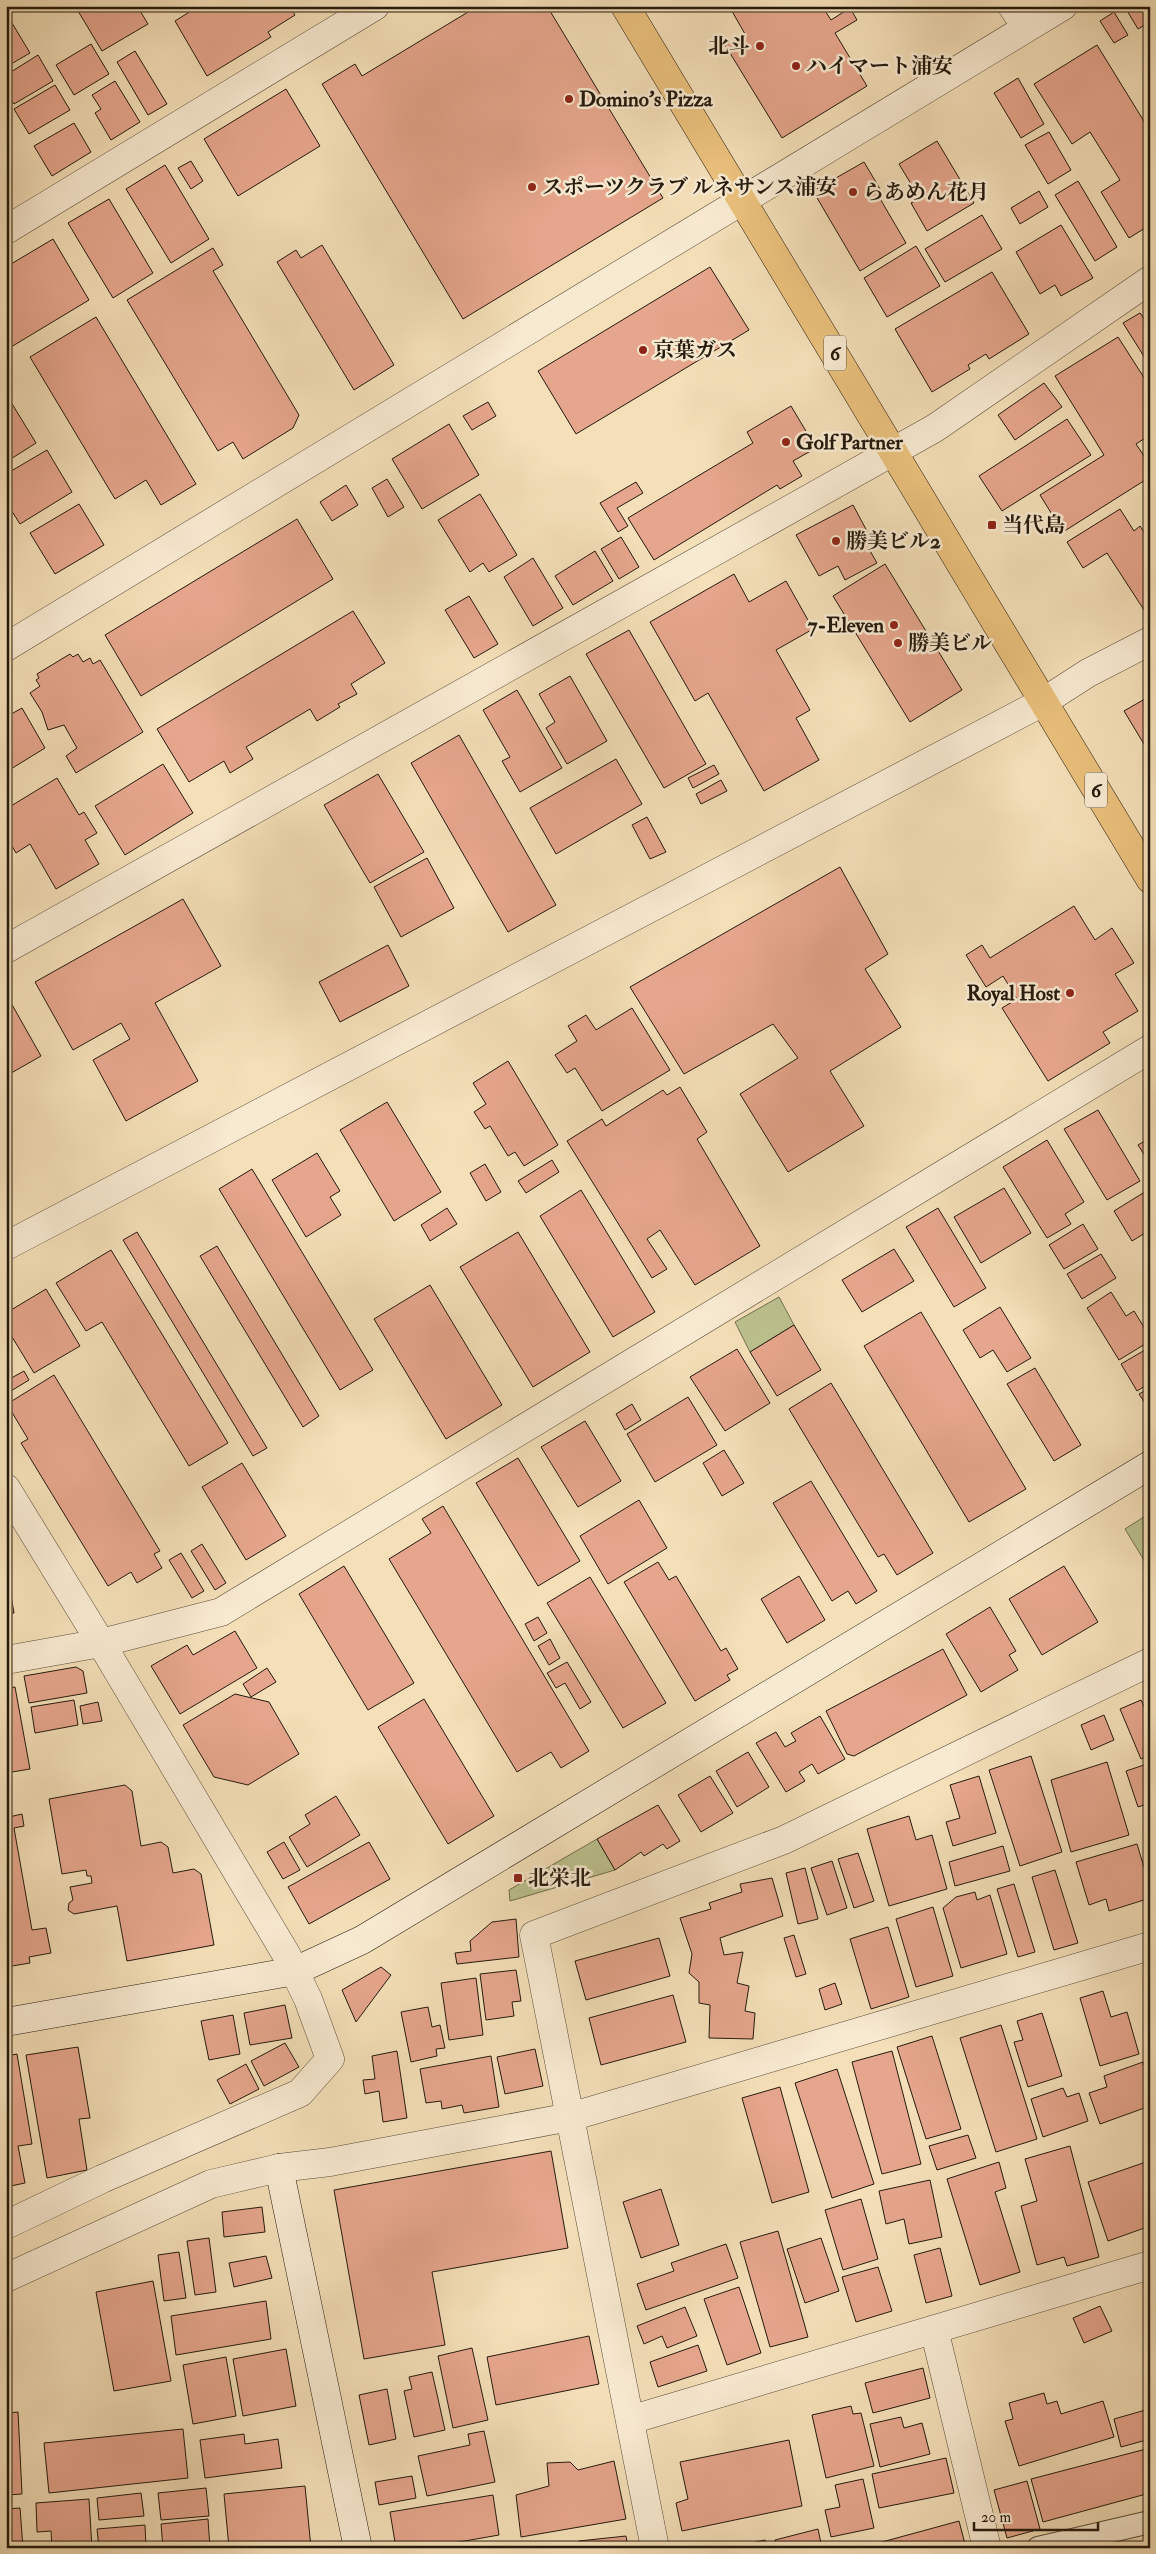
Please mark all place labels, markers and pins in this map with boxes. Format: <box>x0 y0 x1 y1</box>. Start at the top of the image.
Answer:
place label: 北斗 <box>708 33 750 60</box>
marker: 北斗 <box>754 40 766 52</box>
place label: ハイマート浦安 <box>806 53 953 80</box>
marker: ハイマート浦安 <box>790 60 802 72</box>
place label: Domino's Pizza <box>579 86 714 113</box>
marker: Domino's Pizza <box>563 93 575 105</box>
place label: スポーツクラブ ルネサンス浦安 <box>542 174 837 201</box>
place label: らあめん花月 <box>863 179 989 206</box>
marker: スポーツクラブ ルネサンス浦安 <box>526 181 538 193</box>
marker: らあめん花月 <box>847 186 859 198</box>
place label: 京葉ガス <box>653 337 737 364</box>
marker: 京葉ガス <box>637 344 649 356</box>
place label: Golf Partner <box>796 429 904 456</box>
marker: Golf Partner <box>780 436 792 448</box>
place label: 当代島 <box>1002 512 1065 539</box>
marker: 当代島 <box>986 519 998 531</box>
place label: 勝美ビル2 <box>846 528 941 555</box>
marker: 勝美ビル2 <box>830 535 842 547</box>
place label: 7-Eleven <box>808 612 884 639</box>
marker: 7-Eleven <box>888 619 900 631</box>
place label: 勝美ビル <box>908 630 992 657</box>
marker: 勝美ビル <box>892 637 904 649</box>
place label: Royal Host <box>967 980 1060 1007</box>
marker: Royal Host <box>1064 987 1076 999</box>
place label: 北栄北 <box>528 1865 591 1892</box>
marker: 北栄北 <box>512 1872 524 1884</box>

